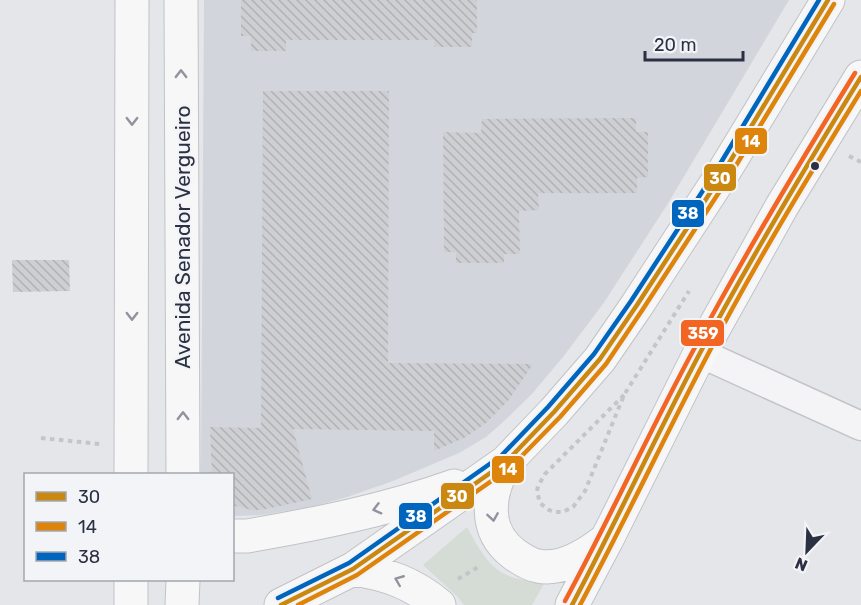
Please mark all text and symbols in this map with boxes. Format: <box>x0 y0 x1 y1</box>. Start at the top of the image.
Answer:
scale bar <box>645 24 742 62</box>
text: 20 m <box>654 34 696 56</box>
one-way arrow <box>175 70 187 79</box>
street label: Avenida Senador Vergueiro <box>170 105 195 369</box>
one-way arrow <box>126 117 138 126</box>
line badge: 14 <box>734 127 768 155</box>
text: 14 <box>742 132 761 151</box>
unlabelled marker <box>809 160 821 172</box>
line badge: 30 <box>703 163 737 192</box>
text: 30 <box>709 169 731 188</box>
line badge: 38 <box>671 199 705 228</box>
text: 38 <box>677 204 699 223</box>
one-way arrow <box>126 312 138 321</box>
line badge: 359 <box>680 319 725 347</box>
text: 359 <box>687 324 719 343</box>
one-way arrow <box>177 412 189 421</box>
line badge: 14 <box>491 455 525 484</box>
text: 14 <box>499 460 518 479</box>
legend <box>24 473 234 581</box>
line badge: 30 <box>440 482 475 510</box>
text: 30 <box>78 486 100 508</box>
text: 30 <box>446 487 468 506</box>
one-way arrow <box>372 502 382 514</box>
line badge: 38 <box>398 502 433 530</box>
text: 38 <box>405 507 427 526</box>
one-way arrow <box>486 512 499 522</box>
text: 14 <box>78 516 97 538</box>
north arrow <box>777 521 837 581</box>
text: 38 <box>78 546 100 568</box>
text: N <box>792 553 810 575</box>
one-way arrow <box>394 575 405 588</box>

